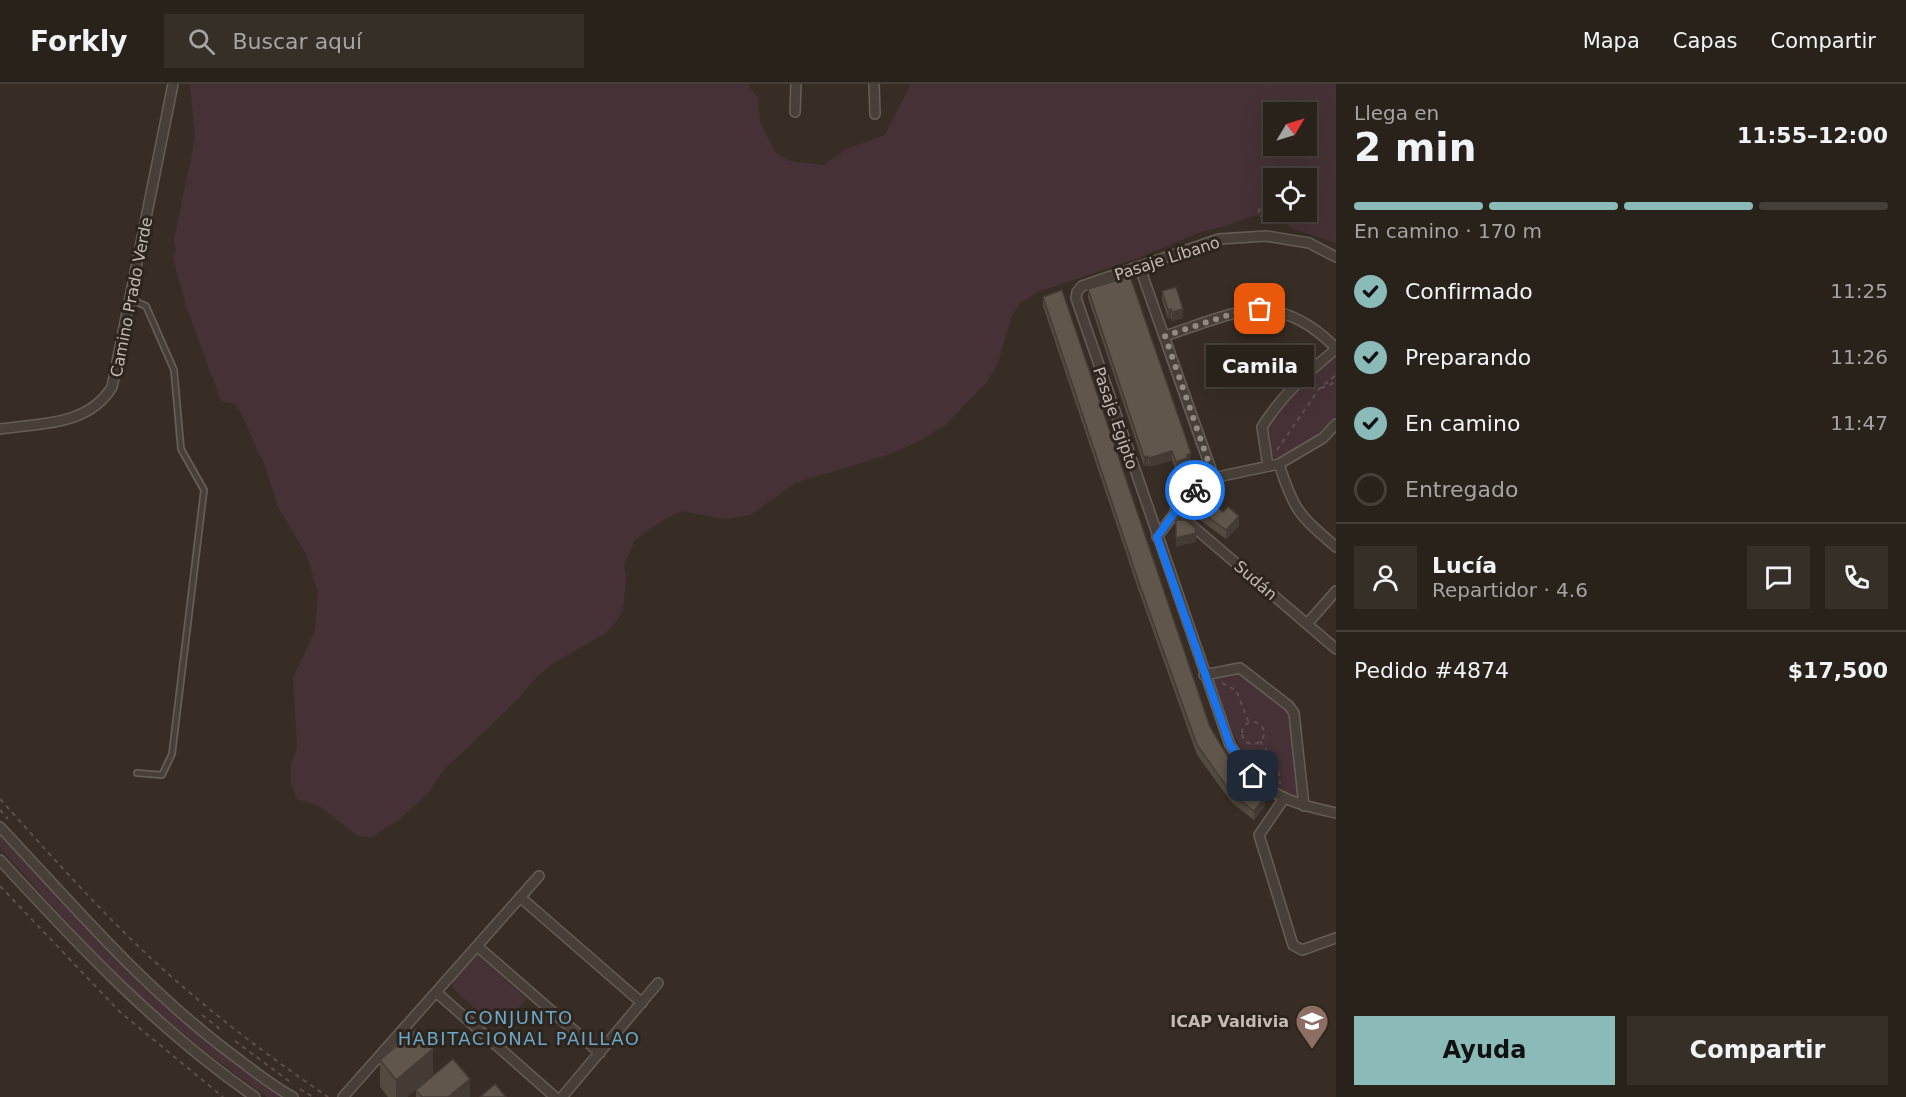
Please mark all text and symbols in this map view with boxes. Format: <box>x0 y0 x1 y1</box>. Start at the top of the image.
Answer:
search box <box>164 14 584 68</box>
text: Forkly <box>30 25 128 58</box>
icon: search <box>185 25 218 58</box>
text: Buscar aquí <box>233 29 362 54</box>
text: Mapa <box>1583 29 1640 53</box>
text: Capas <box>1673 29 1737 53</box>
text: Compartir <box>1770 29 1876 53</box>
text: Llega en <box>1354 101 1439 125</box>
north arrow <box>1263 102 1317 156</box>
map controls <box>1263 102 1317 222</box>
text: 11:55–12:00 <box>1737 123 1888 148</box>
text: 2 min <box>1354 125 1476 170</box>
button: locate <box>1263 168 1317 222</box>
street label: Camino Prado Verde <box>107 215 156 379</box>
text: En camino · 170 m <box>1354 219 1542 243</box>
street label: Pasaje Líbano <box>1112 233 1222 284</box>
icon: check <box>1354 275 1387 308</box>
text: Confirmado <box>1405 279 1533 304</box>
text: 11:25 <box>1830 279 1888 303</box>
pin <box>1234 283 1285 334</box>
icon: bag <box>1243 292 1276 325</box>
icon: check <box>1354 341 1387 374</box>
callout: Camila <box>1206 345 1314 387</box>
text: Preparando <box>1405 345 1531 370</box>
text: 11:26 <box>1830 345 1888 369</box>
text: Camila <box>1222 354 1298 378</box>
street label: Pasaje Egipto <box>1089 364 1142 472</box>
icon: check <box>1354 407 1387 440</box>
text: En camino <box>1405 411 1520 436</box>
text: 11:47 <box>1830 411 1888 435</box>
courier <box>1165 460 1225 520</box>
icon: bike <box>1179 474 1212 507</box>
text: Entregado <box>1405 477 1518 502</box>
button: person <box>1354 546 1417 609</box>
button: chat <box>1747 546 1810 609</box>
button: phone <box>1825 546 1888 609</box>
text: Lucía <box>1432 553 1497 578</box>
street label: Sudán <box>1230 557 1281 604</box>
text: Repartidor · 4.6 <box>1432 578 1588 602</box>
text: Pedido #4874 <box>1354 658 1509 683</box>
text: $17,500 <box>1788 658 1888 683</box>
pin <box>1227 750 1278 801</box>
icon: home <box>1236 759 1269 792</box>
school or university icon: ICAP Valdivia <box>1294 1003 1330 1050</box>
district label: CONJUNTO HABITACIONAL PAILLAO <box>398 1007 640 1049</box>
place label: ICAP Valdivia <box>1170 1012 1289 1031</box>
button: Ayuda <box>1354 1016 1615 1085</box>
button: Compartir <box>1627 1016 1888 1085</box>

